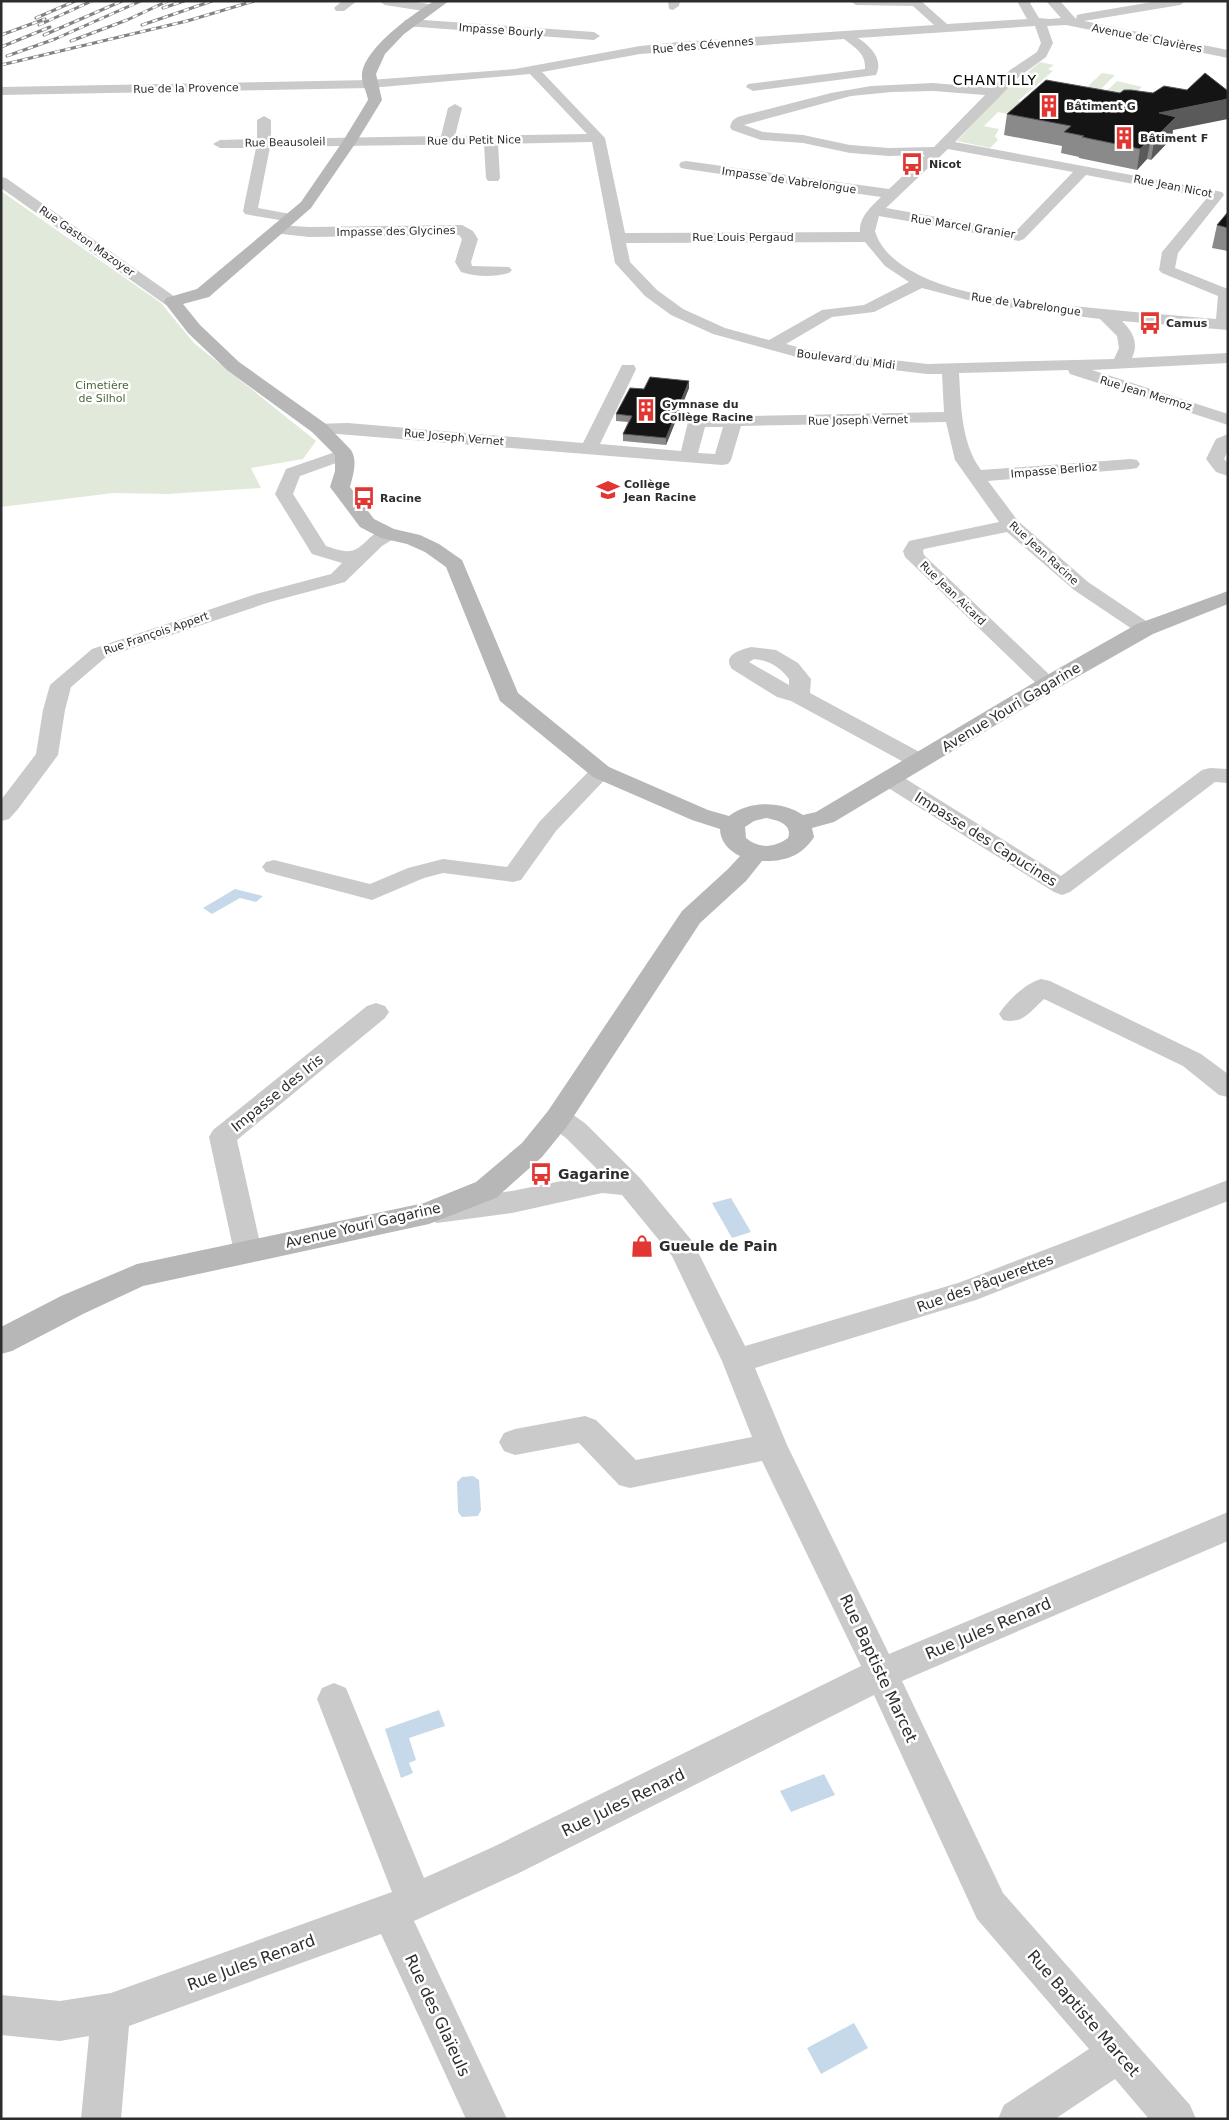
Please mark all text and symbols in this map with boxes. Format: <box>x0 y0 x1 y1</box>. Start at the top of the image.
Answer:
street label: Impasse Bourly <box>458 21 544 40</box>
street label: Avenue de Clavières <box>1091 21 1203 56</box>
street label: Rue des Cévennes <box>652 35 754 56</box>
district label: CHANTILLY <box>953 72 1037 88</box>
street label: Rue de la Provence <box>133 81 239 96</box>
building icon: Bâtiment G <box>1036 93 1062 119</box>
place label: Bâtiment G <box>1066 100 1136 113</box>
building icon: Bâtiment F <box>1111 125 1137 151</box>
place label: Bâtiment F <box>1140 132 1208 145</box>
street label: Rue du Petit Nice <box>427 133 521 148</box>
street label: Rue Beausoleil <box>244 135 326 150</box>
bus stop icon: Nicot <box>899 151 925 177</box>
place label: Nicot <box>929 158 961 171</box>
street label: Impasse de Vabrelongue <box>721 165 857 196</box>
street label: Rue Jean Nicot <box>1132 172 1214 201</box>
street label: Rue Gaston Mazoyer <box>37 204 137 280</box>
street label: Rue Marcel Granier <box>910 212 1016 241</box>
street label: Impasse des Glycines <box>336 224 456 239</box>
street label: Rue Louis Pergaud <box>692 231 794 244</box>
street label: Rue de Vabrelongue <box>970 290 1082 319</box>
bus stop icon: Camus <box>1137 310 1163 336</box>
place label: Camus <box>1166 317 1208 330</box>
street label: Boulevard du Midi <box>796 347 896 372</box>
street label: Rue Jean Mermoz <box>1098 373 1194 414</box>
park label: Cimetière de Silhol <box>75 379 129 405</box>
building icon: Gymnase du Collège Racine <box>633 397 659 423</box>
place label: Gymnase du Collège Racine <box>662 398 753 424</box>
street label: Rue Joseph Vernet <box>808 413 909 428</box>
street label: Rue Joseph Vernet <box>404 427 505 448</box>
street label: Impasse Berlioz <box>1010 460 1098 481</box>
school or university icon: Collège Jean Racine <box>595 477 621 503</box>
place label: Collège Jean Racine <box>623 478 696 504</box>
bus stop icon: Racine <box>351 485 377 511</box>
place label: Racine <box>380 492 421 505</box>
street label: Rue Jean Racine <box>1006 519 1081 588</box>
street label: Rue Jean Aicard <box>917 559 988 628</box>
street label: Rue François Appert <box>102 609 211 658</box>
street label: Avenue Youri Gagarine <box>939 659 1083 755</box>
street label: Impasse des Capucines <box>912 789 1060 889</box>
street label: Impasse des Iris <box>228 1051 326 1135</box>
bus stop icon: Gagarine <box>528 1161 554 1187</box>
place label: Gagarine <box>558 1166 630 1182</box>
street label: Avenue Youri Gagarine <box>284 1199 442 1251</box>
shop icon: Gueule de Pain <box>629 1233 655 1259</box>
place label: Gueule de Pain <box>659 1238 778 1254</box>
street label: Rue des Pâquerettes <box>915 1251 1055 1315</box>
street label: Rue Baptiste Marcet <box>836 1591 921 1745</box>
street label: Rue Jules Renard <box>922 1593 1054 1664</box>
street label: Rue Jules Renard <box>559 1764 688 1841</box>
street label: Rue Jules Renard <box>185 1931 318 1994</box>
street label: Rue Baptiste Marcet <box>1024 1946 1144 2080</box>
street label: Rue des Glaïeuls <box>401 1951 474 2079</box>

